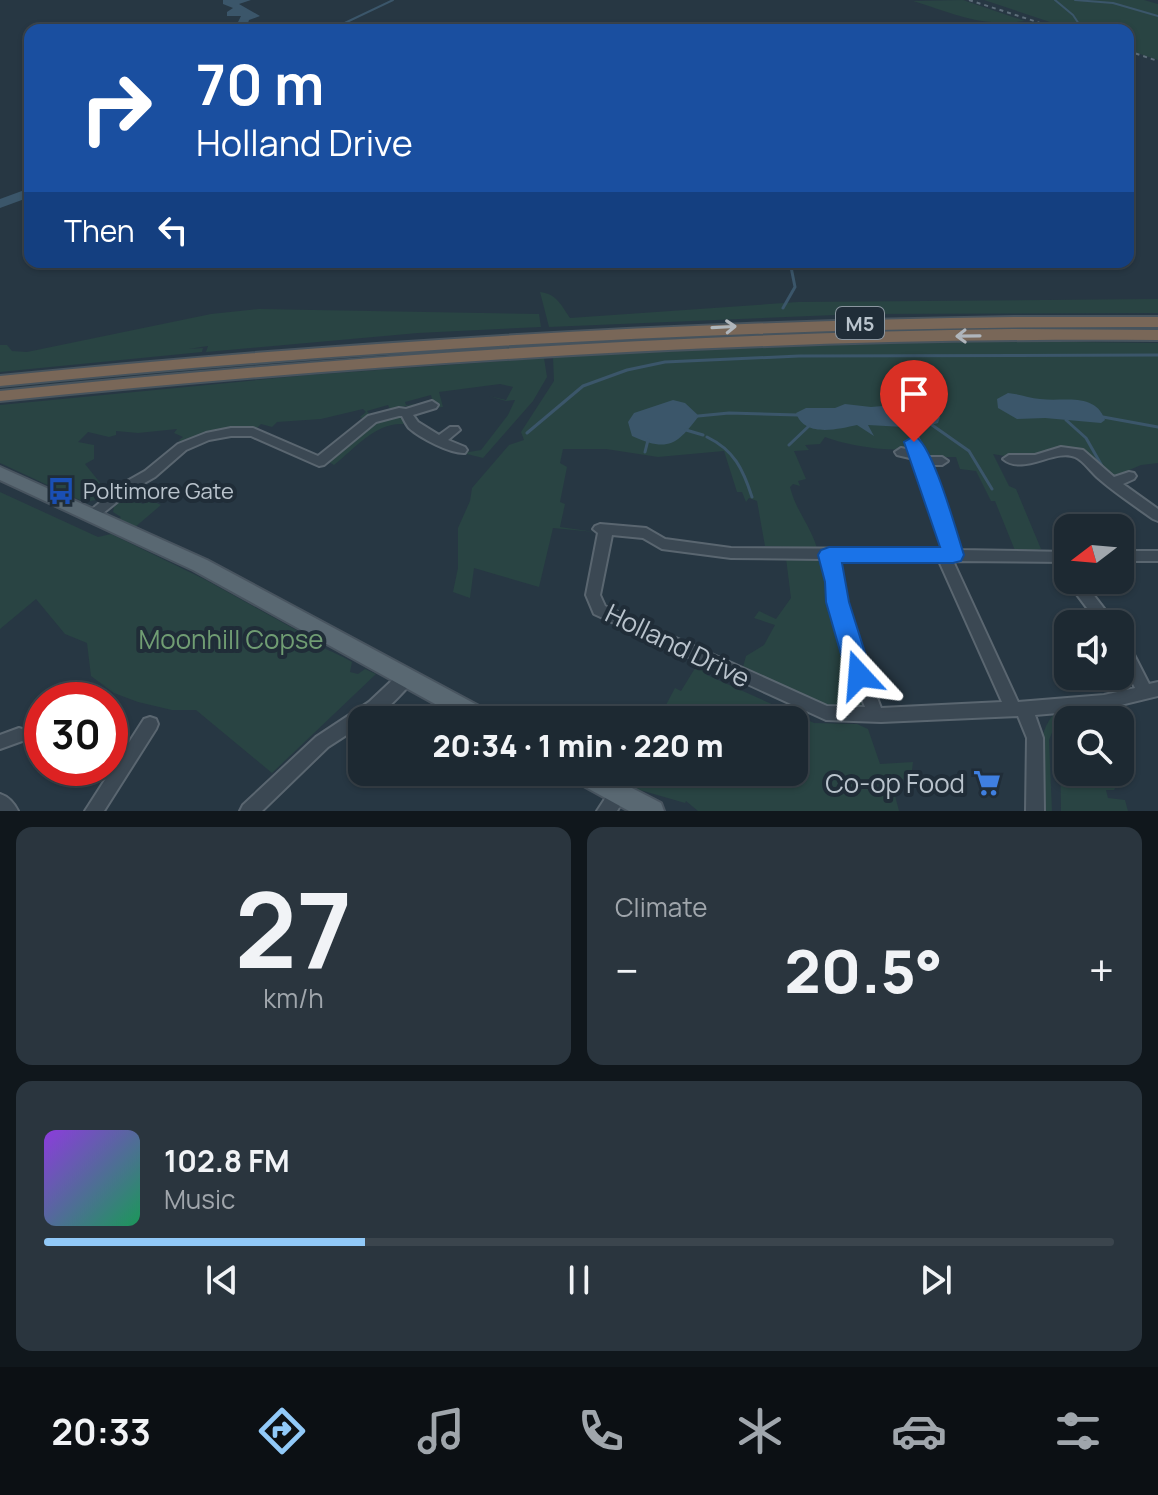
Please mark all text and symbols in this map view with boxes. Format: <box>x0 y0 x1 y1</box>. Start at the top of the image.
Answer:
text: 70 m <box>196 45 324 122</box>
icon: right <box>64 56 168 160</box>
text: Holland Drive <box>196 118 413 167</box>
icon: left <box>151 208 195 252</box>
text: Then <box>64 210 135 251</box>
road number: M5 <box>836 307 884 339</box>
one-way arrow <box>710 319 737 334</box>
one-way arrow <box>955 328 982 344</box>
pin <box>880 360 948 442</box>
icon: arrive <box>892 372 936 416</box>
bus stop icon: Poltimore Gate <box>46 476 76 506</box>
place label: Poltimore Gate <box>83 476 234 506</box>
north arrow <box>1054 514 1134 594</box>
map controls <box>1054 514 1134 786</box>
street label: Holland Drive <box>600 595 756 695</box>
button: sound <box>1054 610 1134 690</box>
park label: Moonhill Copse <box>138 621 324 657</box>
position arrow <box>817 633 901 717</box>
speed limit sign: 30 <box>24 682 128 786</box>
button: search <box>1054 706 1134 786</box>
text: 20:34 · 1 min · 220 m <box>432 725 724 766</box>
place label: Co-op Food <box>825 765 965 801</box>
supermarket icon: Co-op Food <box>972 768 1002 798</box>
text: 27 <box>235 857 352 999</box>
text: Climate <box>615 889 707 925</box>
text: 20.5° <box>785 929 943 1011</box>
text: − <box>615 940 639 1000</box>
text: + <box>1089 940 1114 1000</box>
text: km/h <box>263 980 324 1016</box>
text: 102.8 FM <box>164 1140 290 1181</box>
text: Music <box>164 1181 235 1217</box>
icon: previous <box>200 1258 244 1302</box>
icon: pause <box>557 1258 601 1302</box>
icon: next <box>914 1258 958 1302</box>
icon: directions <box>254 1403 310 1459</box>
icon: music <box>413 1403 469 1459</box>
icon: phone <box>573 1403 629 1459</box>
icon: climate <box>732 1403 788 1459</box>
icon: car <box>891 1403 947 1459</box>
icon: filters <box>1050 1403 1106 1459</box>
text: 20:33 <box>52 1407 151 1456</box>

